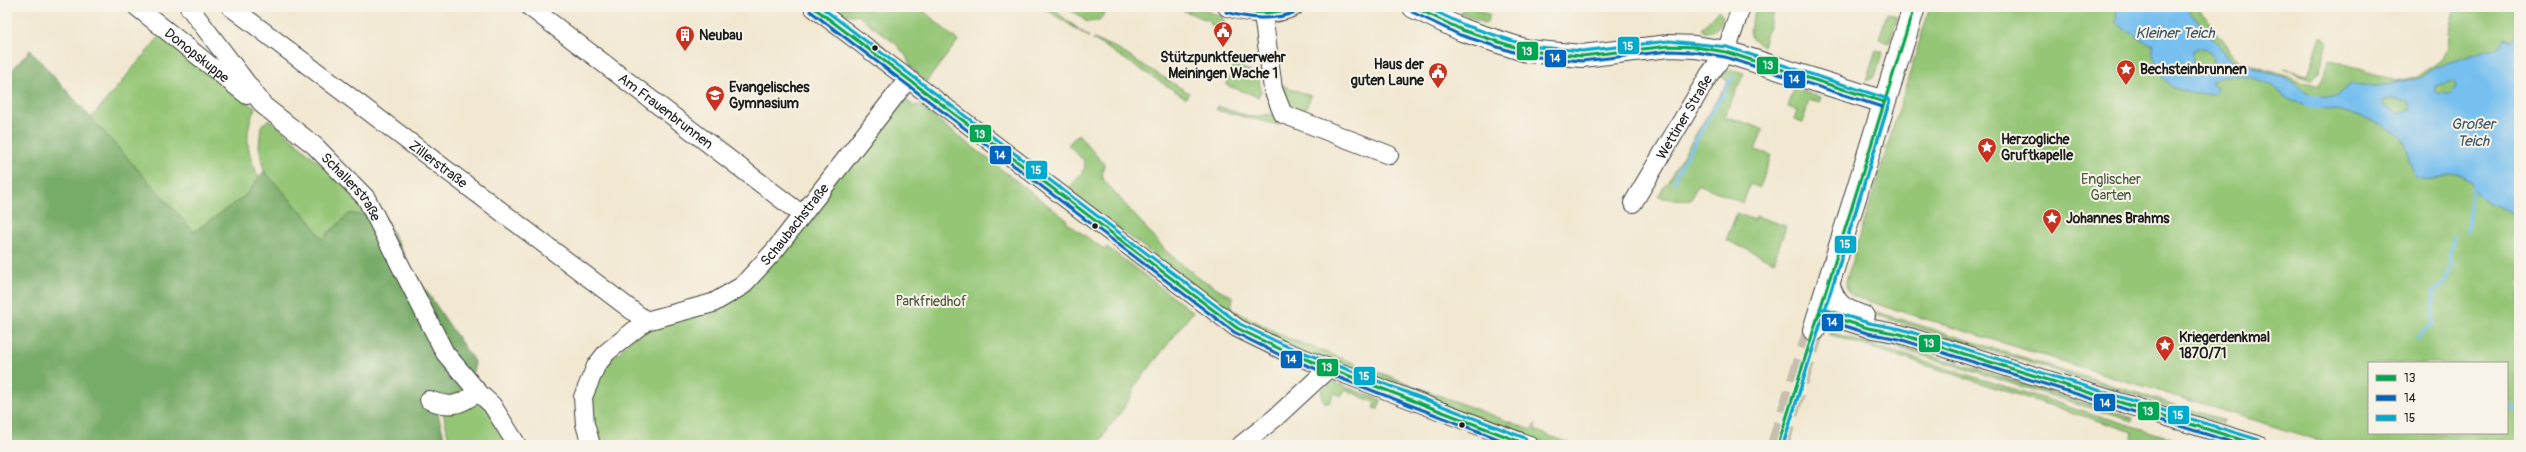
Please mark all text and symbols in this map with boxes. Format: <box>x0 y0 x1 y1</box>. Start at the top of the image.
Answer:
public building icon: Stützpunktfeuerwehr Meiningen Wache 1 <box>1212 20 1234 48</box>
street label: Donopskuppe <box>161 24 233 86</box>
building icon: Neubau <box>674 24 696 52</box>
water label: Kleiner Teich <box>2135 24 2216 43</box>
place label: Neubau <box>699 27 743 44</box>
line badge: 15 <box>1617 36 1640 55</box>
text: 15 <box>1623 40 1633 53</box>
line badge: 13 <box>1516 41 1539 61</box>
unlabelled marker <box>870 43 880 53</box>
text: 13 <box>1522 45 1532 58</box>
place label: Stützpunktfeuerwehr Meiningen Wache 1 <box>1160 49 1287 82</box>
line badge: 14 <box>1544 49 1567 68</box>
text: 14 <box>1550 52 1561 65</box>
place label: Haus der guten Laune <box>1351 56 1425 89</box>
line badge: 13 <box>1756 56 1779 75</box>
place icon: Bechsteinbrunnen <box>2115 58 2137 86</box>
text: 13 <box>1763 59 1773 72</box>
public building icon: Haus der guten Laune <box>1427 61 1449 89</box>
place label: Bechsteinbrunnen <box>2140 61 2247 78</box>
street label: Am Frauenbrunnen <box>615 69 717 152</box>
line badge: 14 <box>1783 70 1806 89</box>
street label: Wettiner Straße <box>1652 72 1716 162</box>
text: 14 <box>1789 73 1800 86</box>
place label: Evangelisches Gymnasium <box>729 79 810 112</box>
school or university icon: Evangelisches Gymnasium <box>704 84 726 112</box>
water label: Großer Teich <box>2451 115 2497 151</box>
line badge: 13 <box>969 124 992 143</box>
text: 13 <box>975 128 985 141</box>
place label: Herzogliche Gruftkapelle <box>2001 131 2074 164</box>
street label: Zillerstraße <box>406 136 471 191</box>
place icon: Herzogliche Gruftkapelle <box>1976 136 1998 164</box>
line badge: 14 <box>989 145 1012 165</box>
street label: Schallerstraße <box>318 149 385 224</box>
text: 14 <box>995 149 1006 162</box>
line badge: 15 <box>1025 160 1048 180</box>
text: 15 <box>1031 164 1041 177</box>
park label: Englischer Garten <box>2081 171 2141 204</box>
street label: Schaubachstraße <box>757 180 832 269</box>
place icon: Johannes Brahms <box>2041 207 2063 235</box>
place label: Johannes Brahms <box>2066 210 2170 227</box>
unlabelled marker <box>1090 221 1100 231</box>
line badge: 15 <box>1834 235 1857 254</box>
text: 15 <box>1840 238 1850 251</box>
park label: Parkfriedhof <box>895 293 967 310</box>
line badge: 14 <box>1821 313 1844 332</box>
text: 14 <box>1827 316 1838 329</box>
place label: Kriegerdenkmal 1870/71 <box>2179 329 2270 362</box>
line badge: 13 <box>1918 334 1941 353</box>
place icon: Kriegerdenkmal 1870/71 <box>2154 334 2176 362</box>
text: 13 <box>1924 337 1934 350</box>
line badge: 14 <box>1280 350 1303 369</box>
text: 14 <box>1286 353 1297 366</box>
line badge: 13 <box>1316 358 1339 377</box>
text: 13 <box>1322 361 1332 374</box>
legend <box>2368 362 2508 434</box>
line badge: 15 <box>1353 366 1376 386</box>
text: 15 <box>1359 370 1369 383</box>
text: 13 <box>2404 371 2416 386</box>
text: 14 <box>2404 391 2416 406</box>
line badge: 14 <box>2093 393 2116 412</box>
text: 14 <box>2100 397 2111 410</box>
line badge: 13 <box>2137 401 2160 421</box>
text: 13 <box>2143 405 2153 418</box>
line badge: 15 <box>2167 405 2190 425</box>
text: 15 <box>2173 409 2183 422</box>
text: 15 <box>2404 411 2415 426</box>
unlabelled marker <box>1457 420 1467 430</box>

